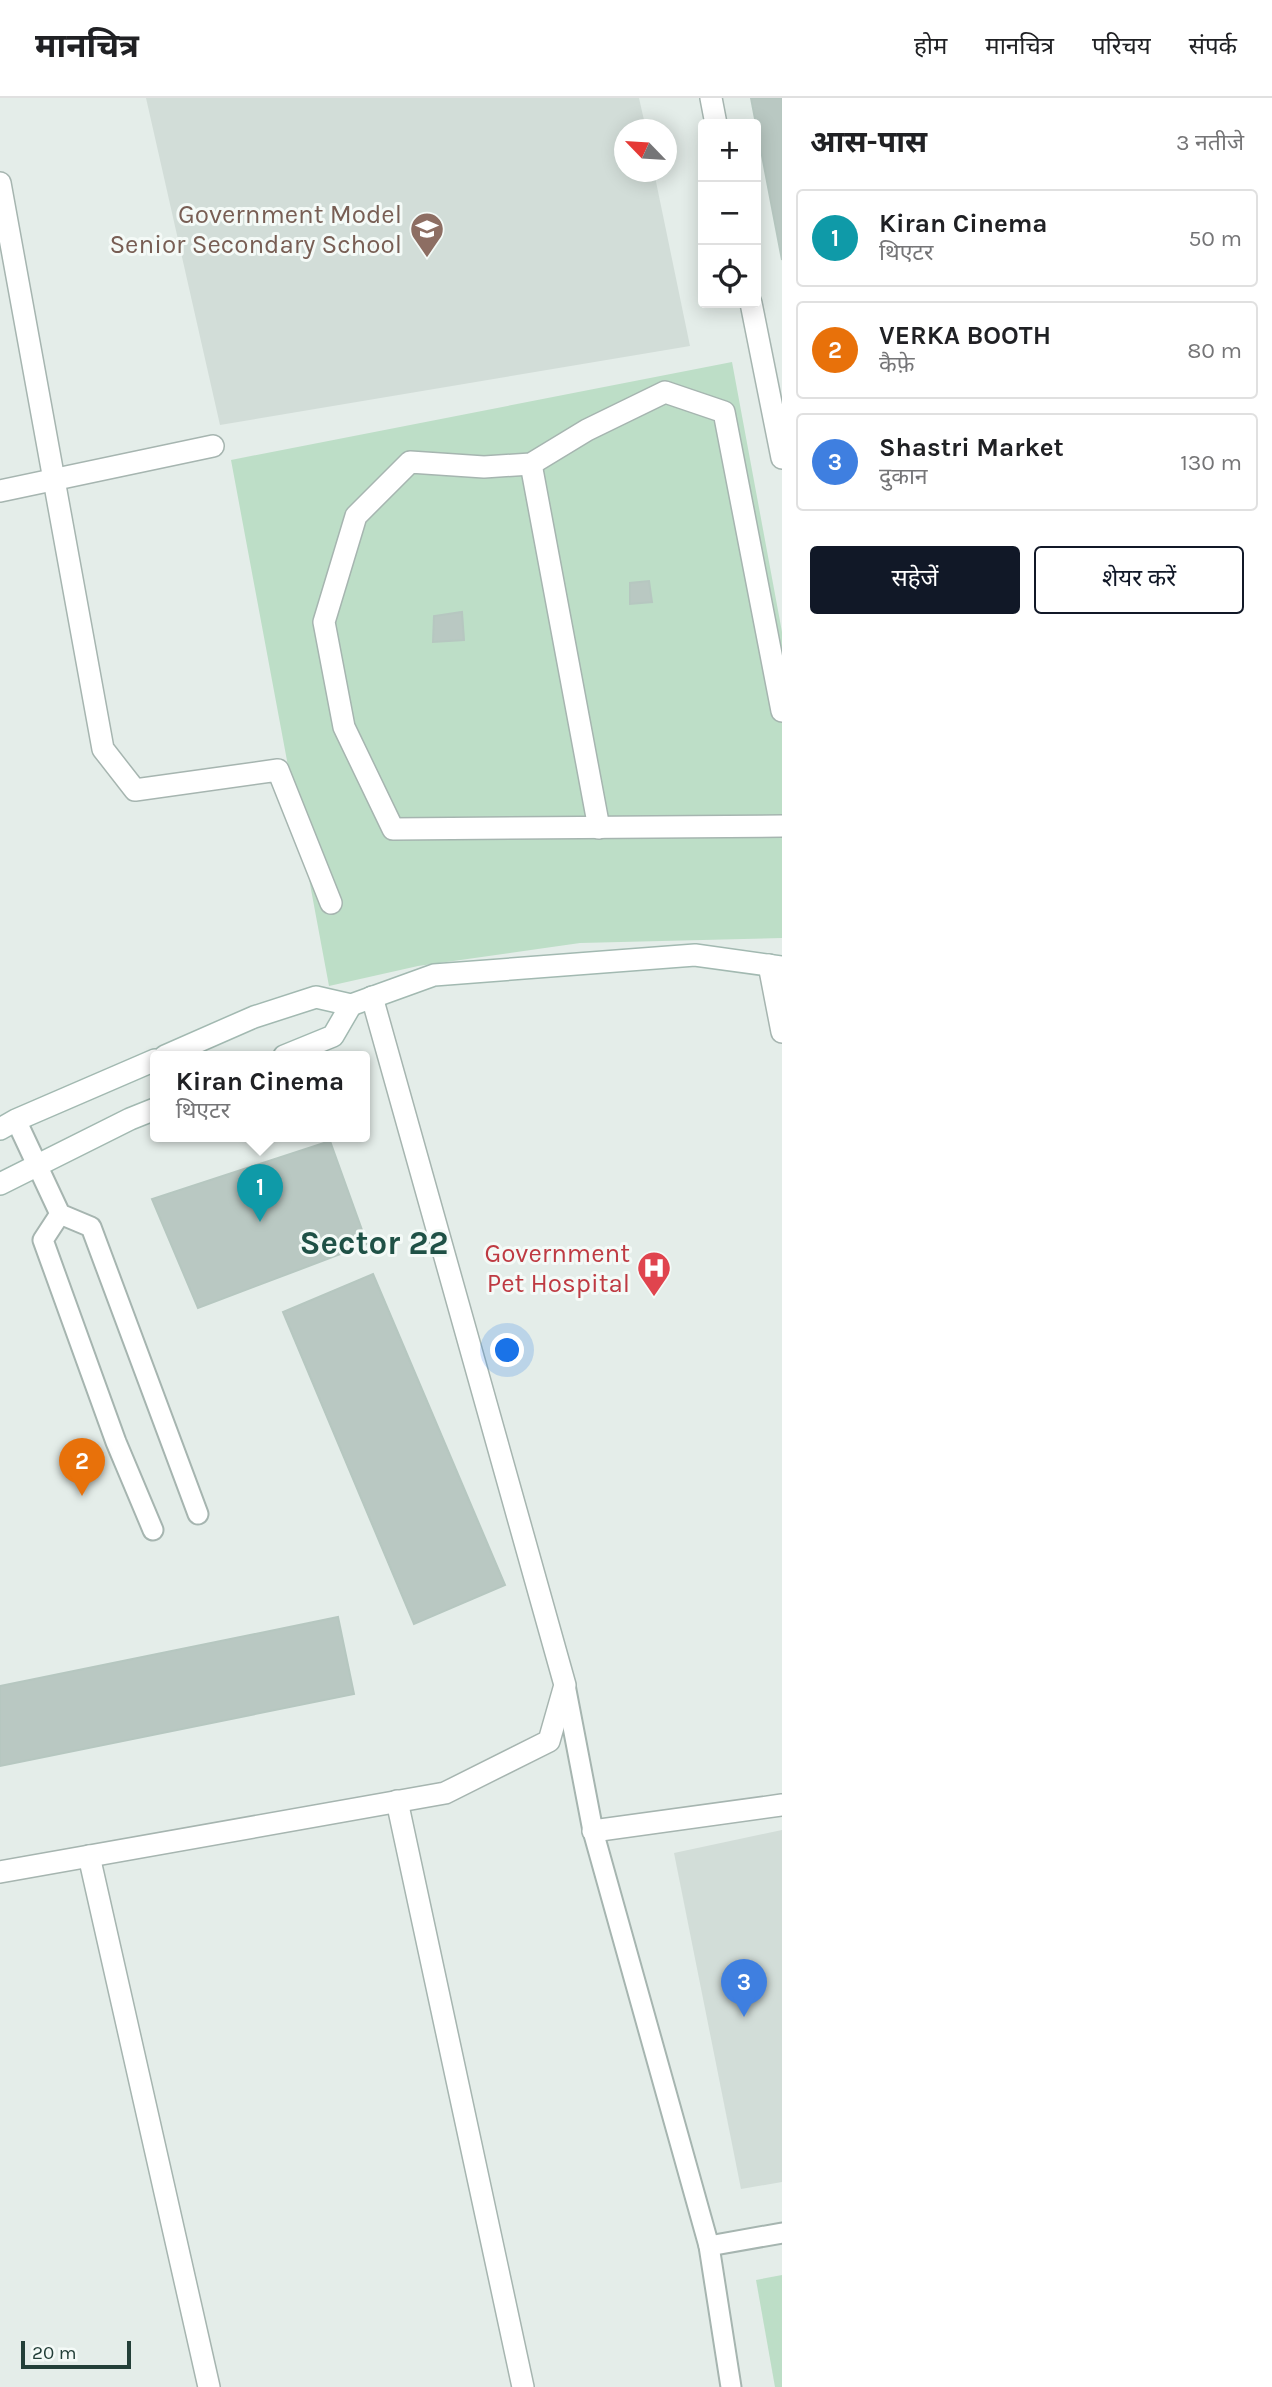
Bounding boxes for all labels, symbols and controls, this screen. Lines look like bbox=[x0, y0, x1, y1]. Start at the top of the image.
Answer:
text: मानचित्र bbox=[35, 27, 139, 65]
text: होम bbox=[914, 32, 947, 60]
text: मानचित्र bbox=[985, 32, 1054, 60]
text: परिचय bbox=[1092, 32, 1151, 60]
text: संपर्क bbox=[1189, 32, 1237, 60]
north arrow bbox=[614, 119, 677, 182]
map controls bbox=[698, 119, 761, 308]
button: + bbox=[698, 119, 761, 182]
text: आस-पास bbox=[810, 124, 927, 160]
text: 3 नतीजे bbox=[1176, 129, 1244, 156]
button: − bbox=[698, 182, 761, 245]
place label: Government Model Senior Secondary School bbox=[109, 199, 402, 260]
text: Kiran Cinema bbox=[879, 208, 1048, 239]
school or university icon: Government Model Senior Secondary School bbox=[408, 210, 446, 259]
text: 1 bbox=[831, 225, 839, 252]
text: 50 m bbox=[1188, 225, 1242, 252]
text: थिएटर bbox=[879, 239, 933, 266]
button: locate bbox=[698, 245, 761, 308]
text: VERKA BOOTH bbox=[879, 320, 1051, 351]
text: 2 bbox=[828, 337, 842, 364]
text: 80 m bbox=[1187, 337, 1242, 364]
text: कैफ़े bbox=[879, 351, 914, 378]
text: Shastri Market bbox=[879, 432, 1064, 463]
text: 3 bbox=[828, 449, 842, 476]
text: 130 m bbox=[1180, 449, 1242, 476]
text: दुकान bbox=[879, 463, 928, 490]
button: सहेजें bbox=[810, 546, 1020, 614]
button: शेयर करें bbox=[1034, 546, 1244, 614]
popup bbox=[150, 1051, 370, 1142]
text: Kiran Cinema bbox=[176, 1066, 344, 1097]
text: थिएटर bbox=[176, 1097, 230, 1124]
pin: 1 bbox=[237, 1164, 283, 1222]
district label: Sector 22 bbox=[300, 1224, 448, 1262]
place label: Government Pet Hospital bbox=[484, 1238, 630, 1299]
hospital icon: Government Pet Hospital bbox=[635, 1249, 673, 1298]
your location bbox=[490, 1333, 524, 1367]
pin: 2 bbox=[59, 1438, 105, 1496]
pin: 3 bbox=[721, 1959, 767, 2017]
scale bar bbox=[21, 2338, 131, 2370]
text: 20 m bbox=[32, 2342, 77, 2364]

